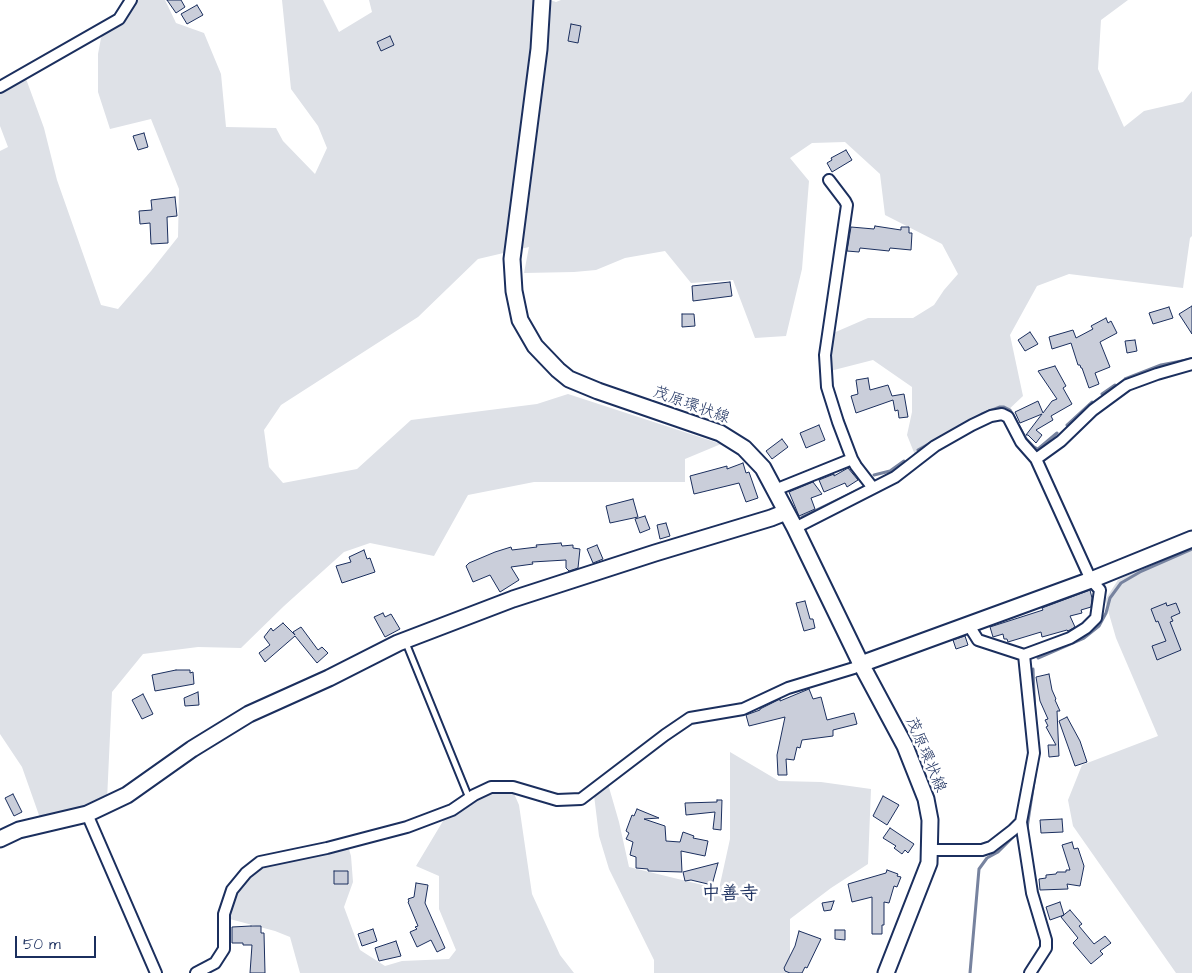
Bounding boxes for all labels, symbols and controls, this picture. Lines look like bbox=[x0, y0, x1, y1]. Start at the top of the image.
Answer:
street label: 茂原環状線 bbox=[650, 383, 732, 429]
street label: 茂原環状線 bbox=[901, 714, 949, 796]
district label: 中善寺 bbox=[702, 884, 758, 906]
scale bar bbox=[18, 926, 99, 958]
text: 50 m bbox=[23, 934, 61, 955]

